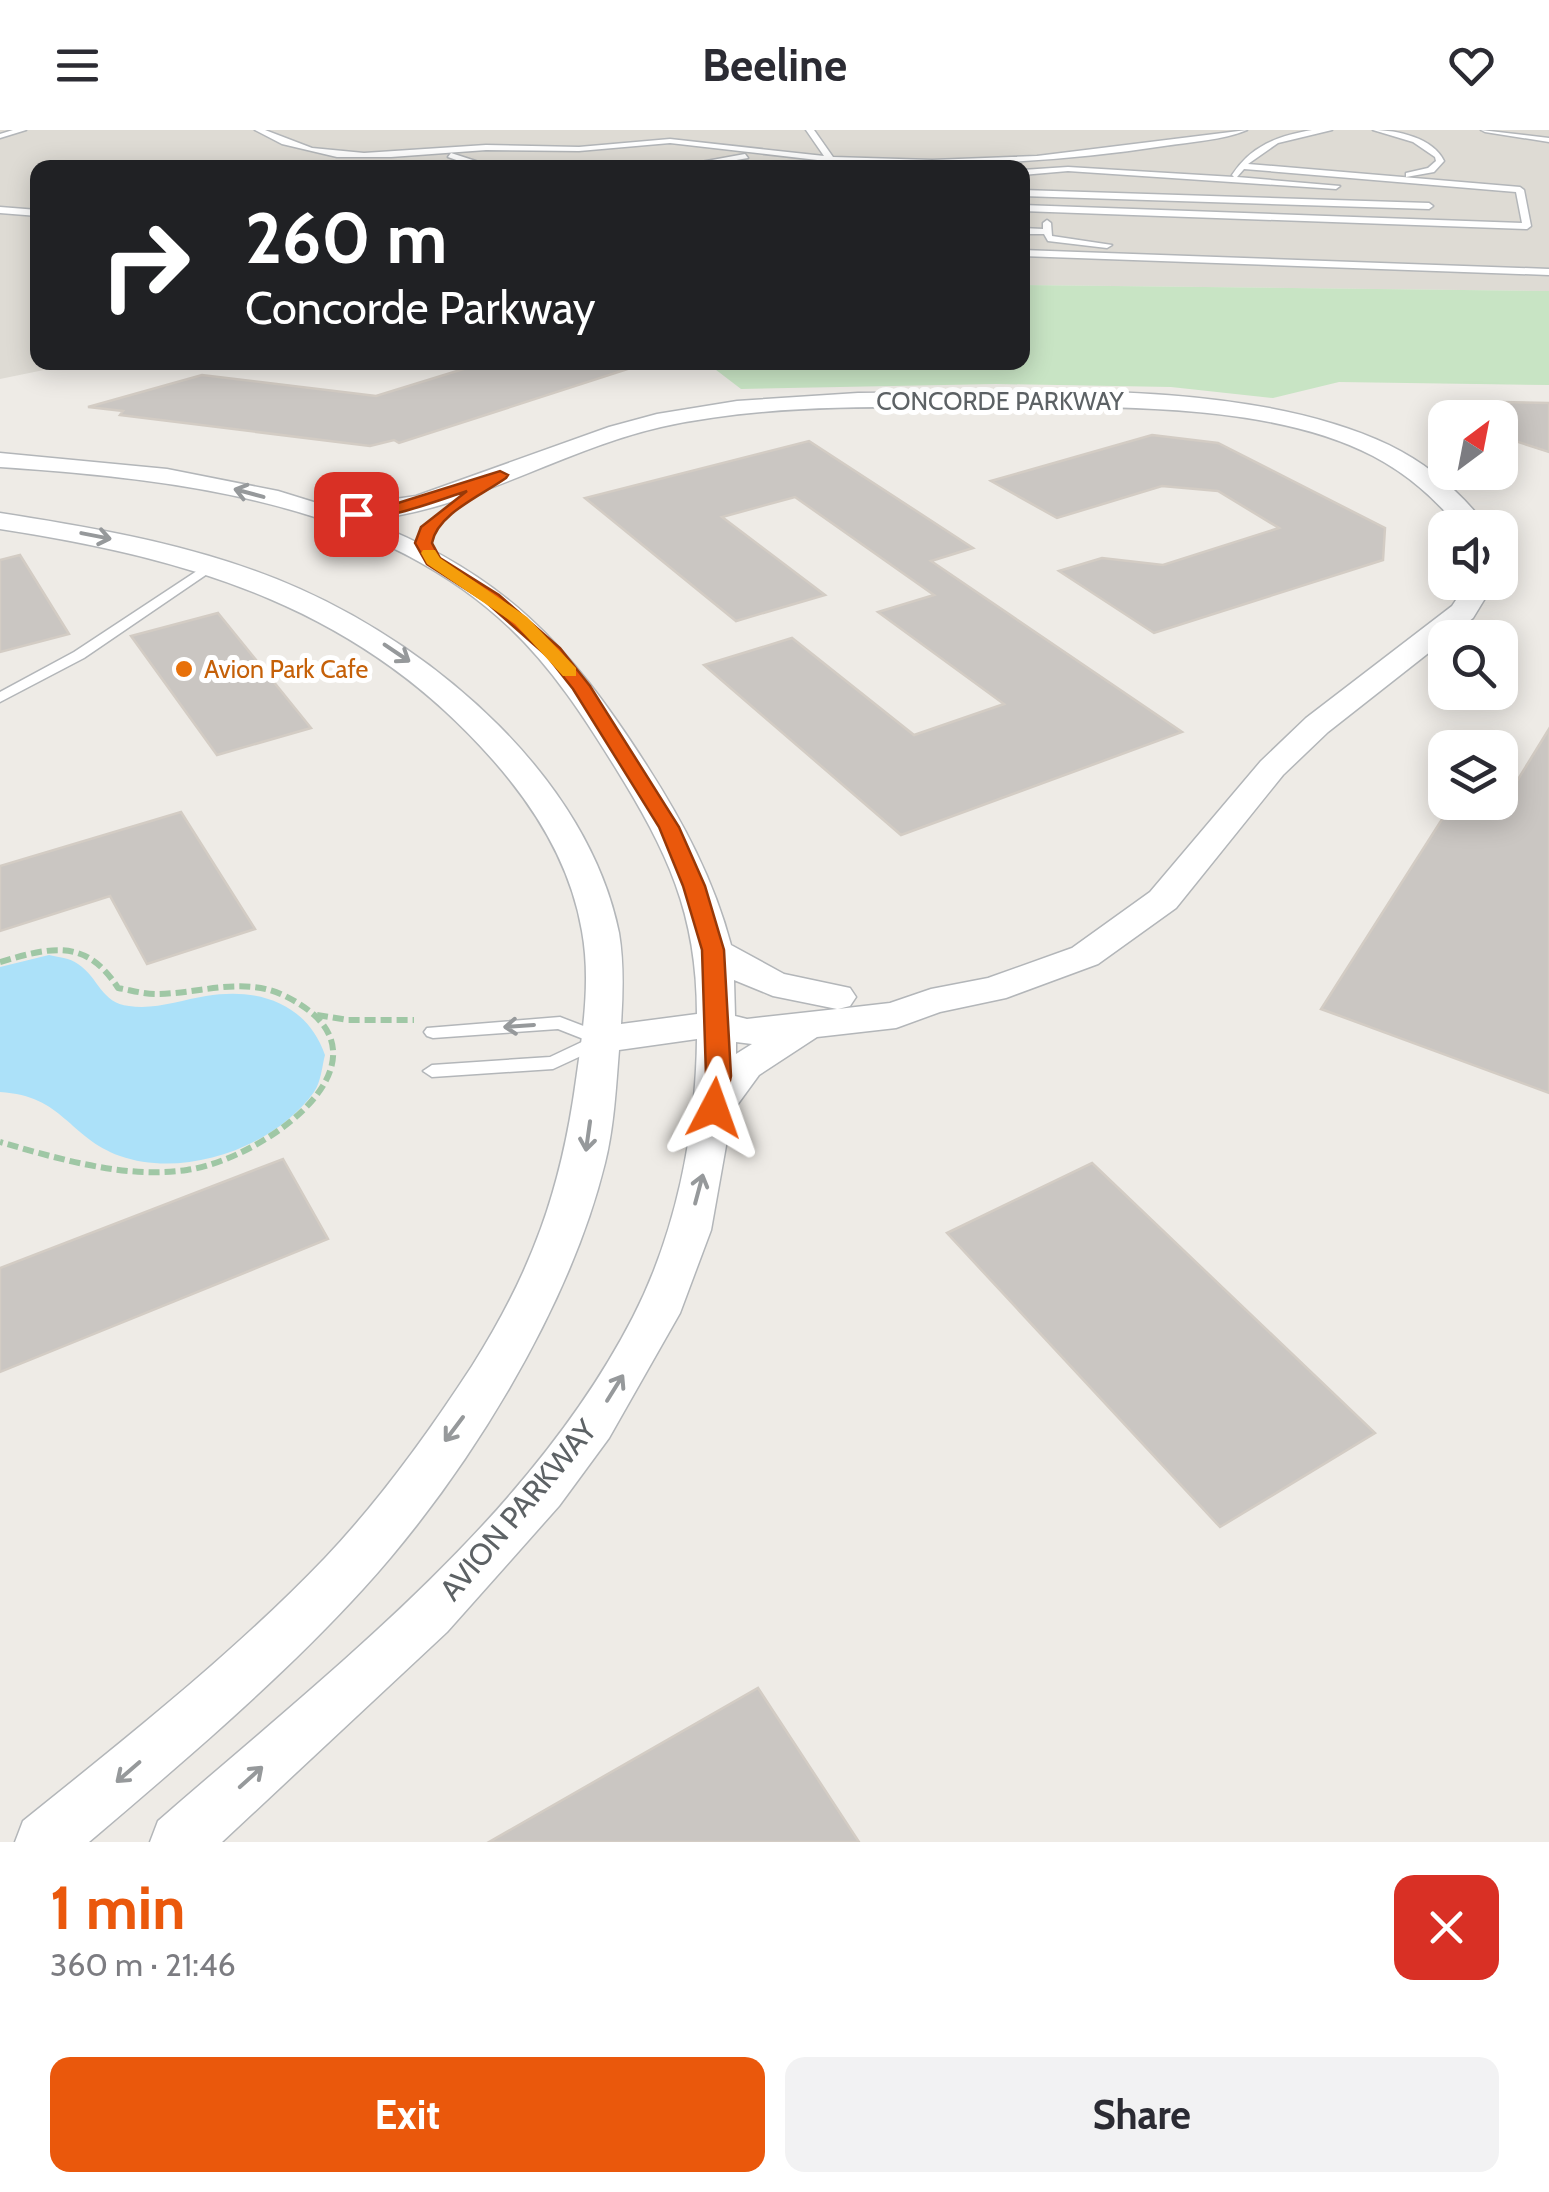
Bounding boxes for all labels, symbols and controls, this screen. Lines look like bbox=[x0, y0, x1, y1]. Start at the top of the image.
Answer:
icon: menu bbox=[50, 38, 105, 93]
text: Beeline bbox=[702, 38, 847, 92]
icon: heart bbox=[1444, 38, 1499, 93]
text: 260 m bbox=[245, 195, 447, 281]
icon: right bbox=[80, 200, 210, 330]
text: Concorde Parkway bbox=[245, 281, 596, 335]
street label: CONCORDE PARKWAY bbox=[876, 386, 1125, 416]
north arrow bbox=[1428, 400, 1518, 490]
map controls bbox=[1428, 400, 1518, 820]
pin bbox=[314, 472, 399, 557]
one-way arrow bbox=[234, 483, 266, 502]
icon: arrive bbox=[329, 487, 384, 542]
button: sound bbox=[1428, 510, 1518, 600]
one-way arrow bbox=[79, 527, 112, 546]
button: search bbox=[1428, 620, 1518, 710]
one-way arrow bbox=[383, 642, 410, 663]
place label: Avion Park Cafe bbox=[204, 654, 368, 684]
marker: Avion Park Cafe bbox=[173, 658, 195, 680]
button: layers bbox=[1428, 730, 1518, 820]
one-way arrow bbox=[503, 1016, 535, 1035]
position arrow bbox=[662, 1056, 766, 1160]
one-way arrow bbox=[579, 1119, 597, 1152]
one-way arrow bbox=[690, 1174, 709, 1205]
one-way arrow bbox=[605, 1374, 625, 1403]
street label: AVION PARKWAY bbox=[432, 1411, 605, 1608]
one-way arrow bbox=[443, 1415, 464, 1442]
one-way arrow bbox=[116, 1760, 142, 1782]
one-way arrow bbox=[238, 1765, 263, 1788]
text: 1 min bbox=[50, 1871, 185, 1944]
button: close bbox=[1394, 1875, 1499, 1980]
text: 360 m · 21:46 bbox=[50, 1945, 236, 1984]
button: Exit bbox=[50, 2057, 765, 2172]
button: Share bbox=[785, 2057, 1499, 2172]

